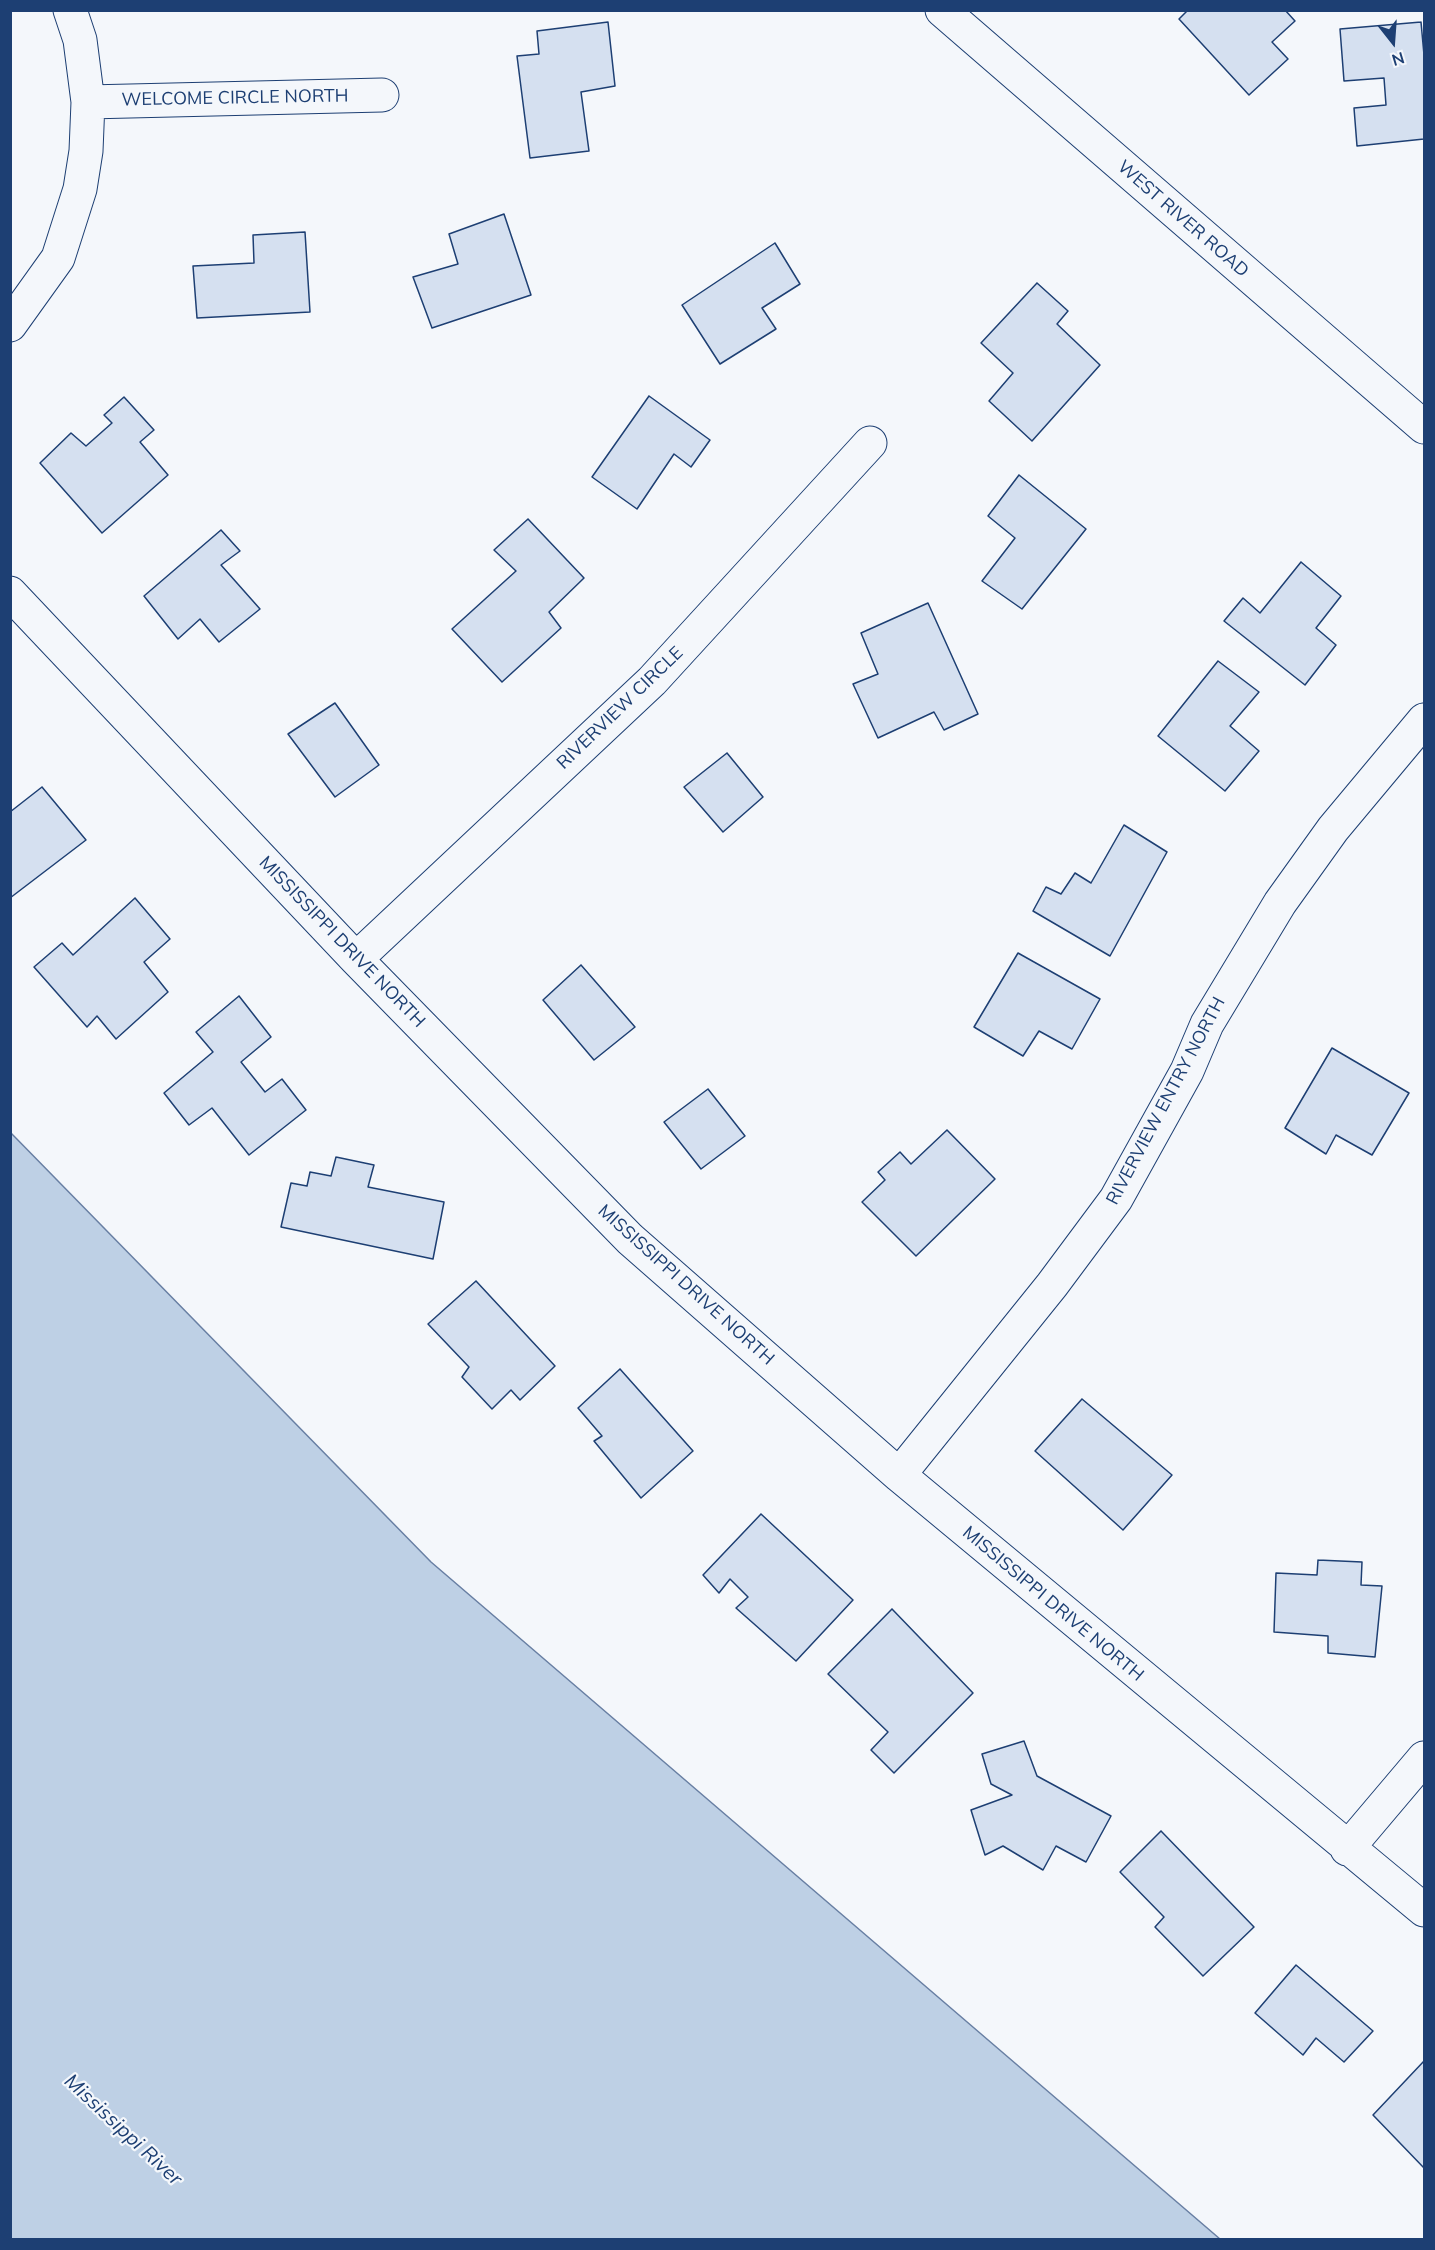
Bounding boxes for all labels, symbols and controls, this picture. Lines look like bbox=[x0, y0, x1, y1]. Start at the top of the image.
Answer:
north arrow bbox=[1363, 12, 1423, 72]
text: N bbox=[1390, 48, 1407, 71]
street label: WELCOME CIRCLE NORTH bbox=[121, 85, 349, 111]
street label: WEST RIVER ROAD bbox=[1113, 156, 1253, 282]
street label: RIVERVIEW CIRCLE bbox=[552, 642, 688, 774]
street label: MISSISSIPPI DRIVE NORTH bbox=[254, 852, 430, 1032]
street label: RIVERVIEW ENTRY NORTH bbox=[1102, 994, 1230, 1208]
street label: MISSISSIPPI DRIVE NORTH bbox=[593, 1200, 779, 1370]
street label: MISSISSIPPI DRIVE NORTH bbox=[958, 1522, 1148, 1686]
water label: Mississippi River bbox=[59, 2069, 187, 2191]

